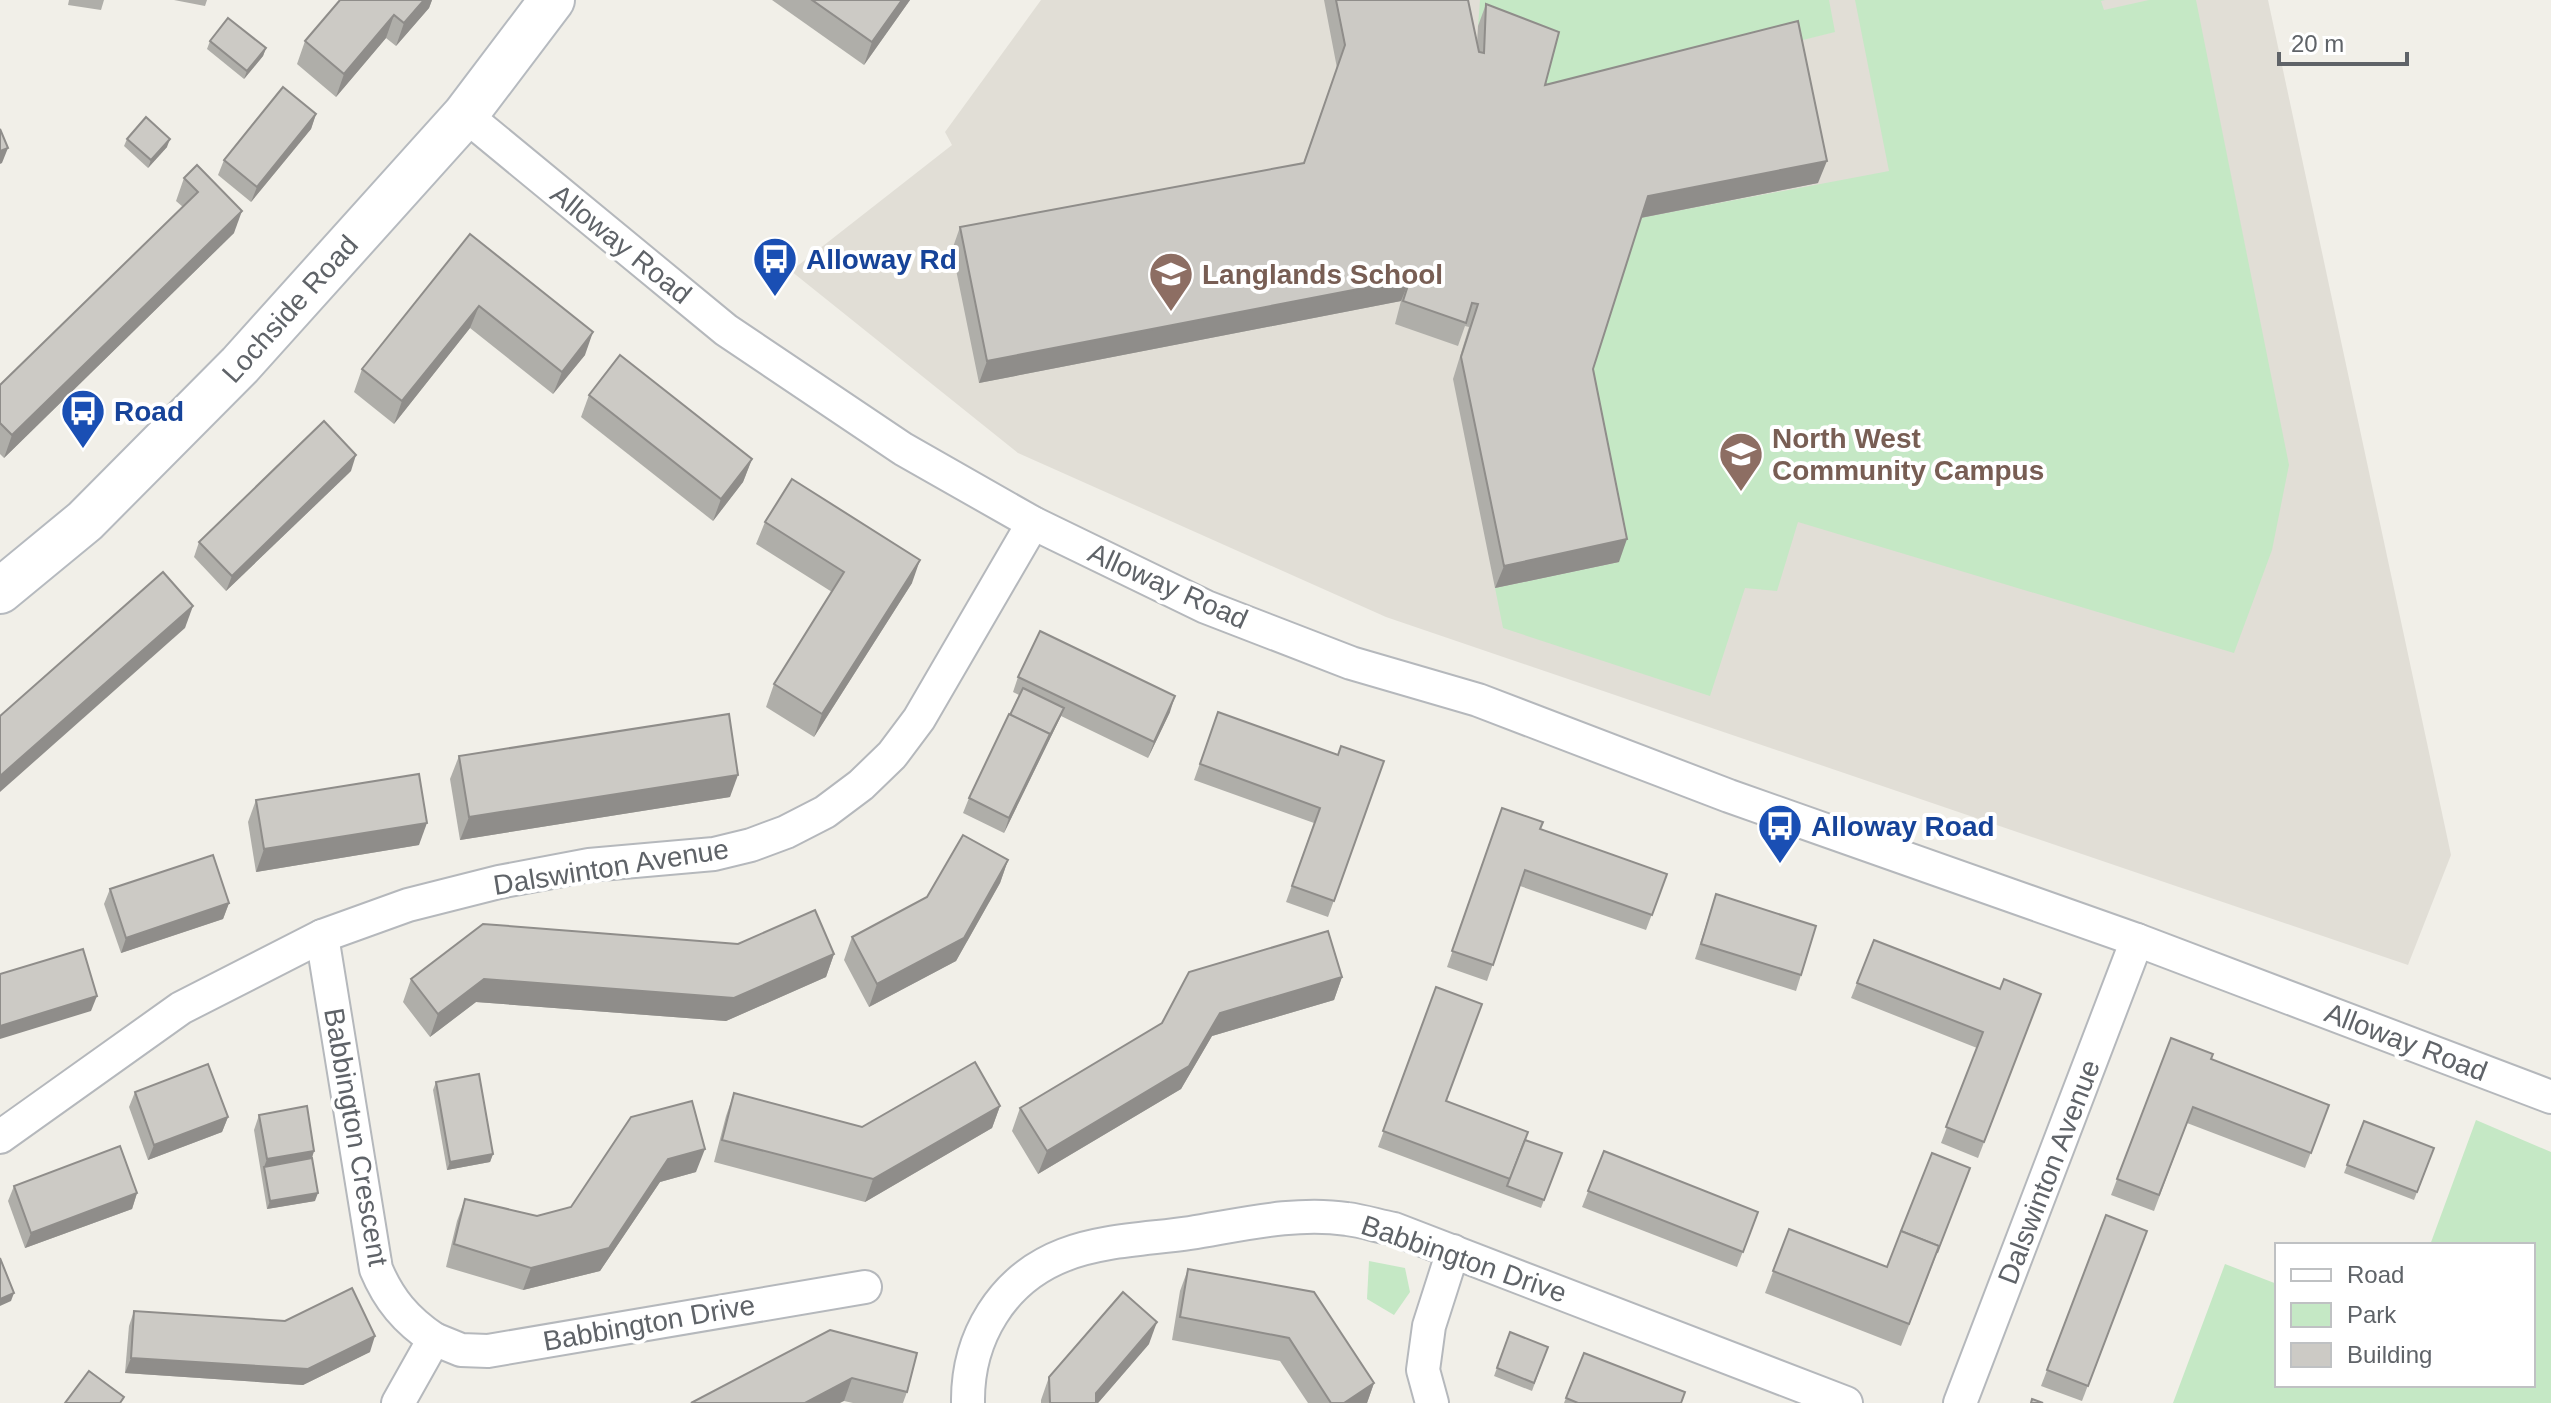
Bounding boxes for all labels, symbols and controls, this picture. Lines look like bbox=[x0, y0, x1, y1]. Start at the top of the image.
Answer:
scale bar bbox=[2279, 16, 2407, 66]
text: 20 m bbox=[2291, 30, 2344, 57]
street label: Alloway Road bbox=[545, 178, 697, 310]
street label: Lochside Road bbox=[216, 229, 364, 389]
bus stop icon: Alloway Rd bbox=[751, 235, 799, 298]
place label: Alloway Rd bbox=[806, 244, 957, 275]
school or university icon: Langlands School bbox=[1147, 250, 1195, 313]
place label: Langlands School bbox=[1202, 259, 1443, 290]
bus stop icon: Road bbox=[59, 387, 107, 450]
place label: Road bbox=[114, 396, 184, 427]
place label: North West Community Campus bbox=[1772, 423, 2044, 486]
school or university icon: North West Community Campus bbox=[1717, 430, 1765, 493]
street label: Alloway Road bbox=[1083, 537, 1253, 635]
bus stop icon: Alloway Road bbox=[1756, 802, 1804, 865]
place label: Alloway Road bbox=[1811, 811, 1995, 842]
street label: Dalswinton Avenue bbox=[491, 833, 731, 901]
street label: Alloway Road bbox=[2321, 997, 2491, 1087]
street label: Babbington Crescent bbox=[318, 1006, 394, 1269]
street label: Dalswinton Avenue bbox=[1992, 1056, 2106, 1288]
street label: Babbington Drive bbox=[1357, 1209, 1571, 1309]
legend bbox=[2275, 1243, 2535, 1387]
text: Road bbox=[2347, 1261, 2404, 1288]
street label: Babbington Drive bbox=[541, 1289, 757, 1357]
text: Park bbox=[2347, 1301, 2397, 1328]
text: Building bbox=[2347, 1341, 2432, 1368]

